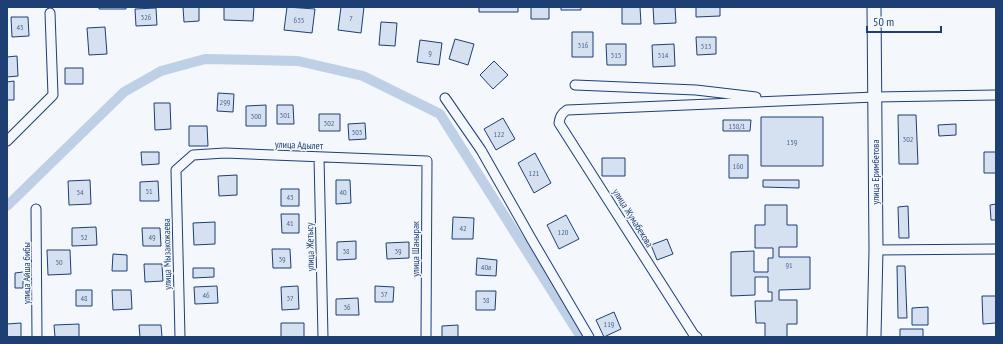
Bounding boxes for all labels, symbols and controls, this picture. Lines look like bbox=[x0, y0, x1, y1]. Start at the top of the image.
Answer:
scale bar bbox=[867, 8, 941, 34]
house number: 326 bbox=[141, 12, 152, 22]
house number: 7 bbox=[349, 13, 353, 23]
text: 50 m bbox=[873, 14, 894, 29]
house number: 635 bbox=[294, 15, 304, 25]
house number: 45 bbox=[16, 22, 24, 32]
house number: 316 bbox=[578, 40, 589, 50]
house number: 313 bbox=[701, 41, 712, 51]
house number: 9 bbox=[428, 48, 432, 58]
house number: 315 bbox=[611, 50, 621, 60]
house number: 314 bbox=[658, 50, 669, 60]
house number: 299 bbox=[220, 97, 231, 107]
house number: 301 bbox=[280, 110, 291, 120]
house number: 300 bbox=[251, 111, 262, 121]
house number: 302 bbox=[324, 118, 335, 128]
house number: 158/1 bbox=[729, 121, 746, 131]
house number: 303 bbox=[352, 127, 363, 137]
house number: 122 bbox=[494, 129, 505, 139]
house number: 302 bbox=[903, 134, 914, 144]
house number: 159 bbox=[787, 137, 798, 147]
street label: улица Адылет bbox=[275, 138, 324, 152]
street label: улица Еримбетова bbox=[869, 140, 882, 204]
house number: 160 bbox=[733, 161, 744, 171]
house number: 121 bbox=[529, 168, 540, 178]
house number: 51 bbox=[145, 186, 153, 196]
street label: улица Жумабекова bbox=[610, 186, 656, 250]
house number: 54 bbox=[76, 187, 84, 197]
house number: 40 bbox=[339, 187, 347, 197]
house number: 43 bbox=[286, 192, 294, 202]
street label: улица Мызакожаева bbox=[160, 218, 174, 290]
house number: 41 bbox=[286, 218, 294, 228]
street label: улица Шанырак bbox=[409, 221, 422, 277]
street label: улица Жетысу bbox=[303, 222, 317, 272]
house number: 42 bbox=[459, 223, 467, 233]
house number: 120 bbox=[558, 227, 569, 237]
house number: 52 bbox=[80, 232, 88, 242]
house number: 49 bbox=[148, 232, 156, 242]
street label: улица Айша бибы bbox=[20, 242, 33, 304]
house number: 38 bbox=[342, 246, 350, 256]
house number: 39 bbox=[394, 246, 402, 256]
house number: 39 bbox=[278, 254, 286, 264]
house number: 50 bbox=[55, 257, 63, 267]
house number: 91 bbox=[785, 260, 793, 270]
house number: 40а bbox=[481, 262, 491, 272]
house number: 37 bbox=[380, 289, 388, 299]
house number: 46 bbox=[202, 290, 210, 300]
house number: 48 bbox=[80, 293, 88, 303]
house number: 37 bbox=[286, 293, 294, 303]
house number: 38 bbox=[482, 295, 490, 305]
house number: 36 bbox=[343, 302, 351, 312]
house number: 119 bbox=[604, 319, 615, 329]

